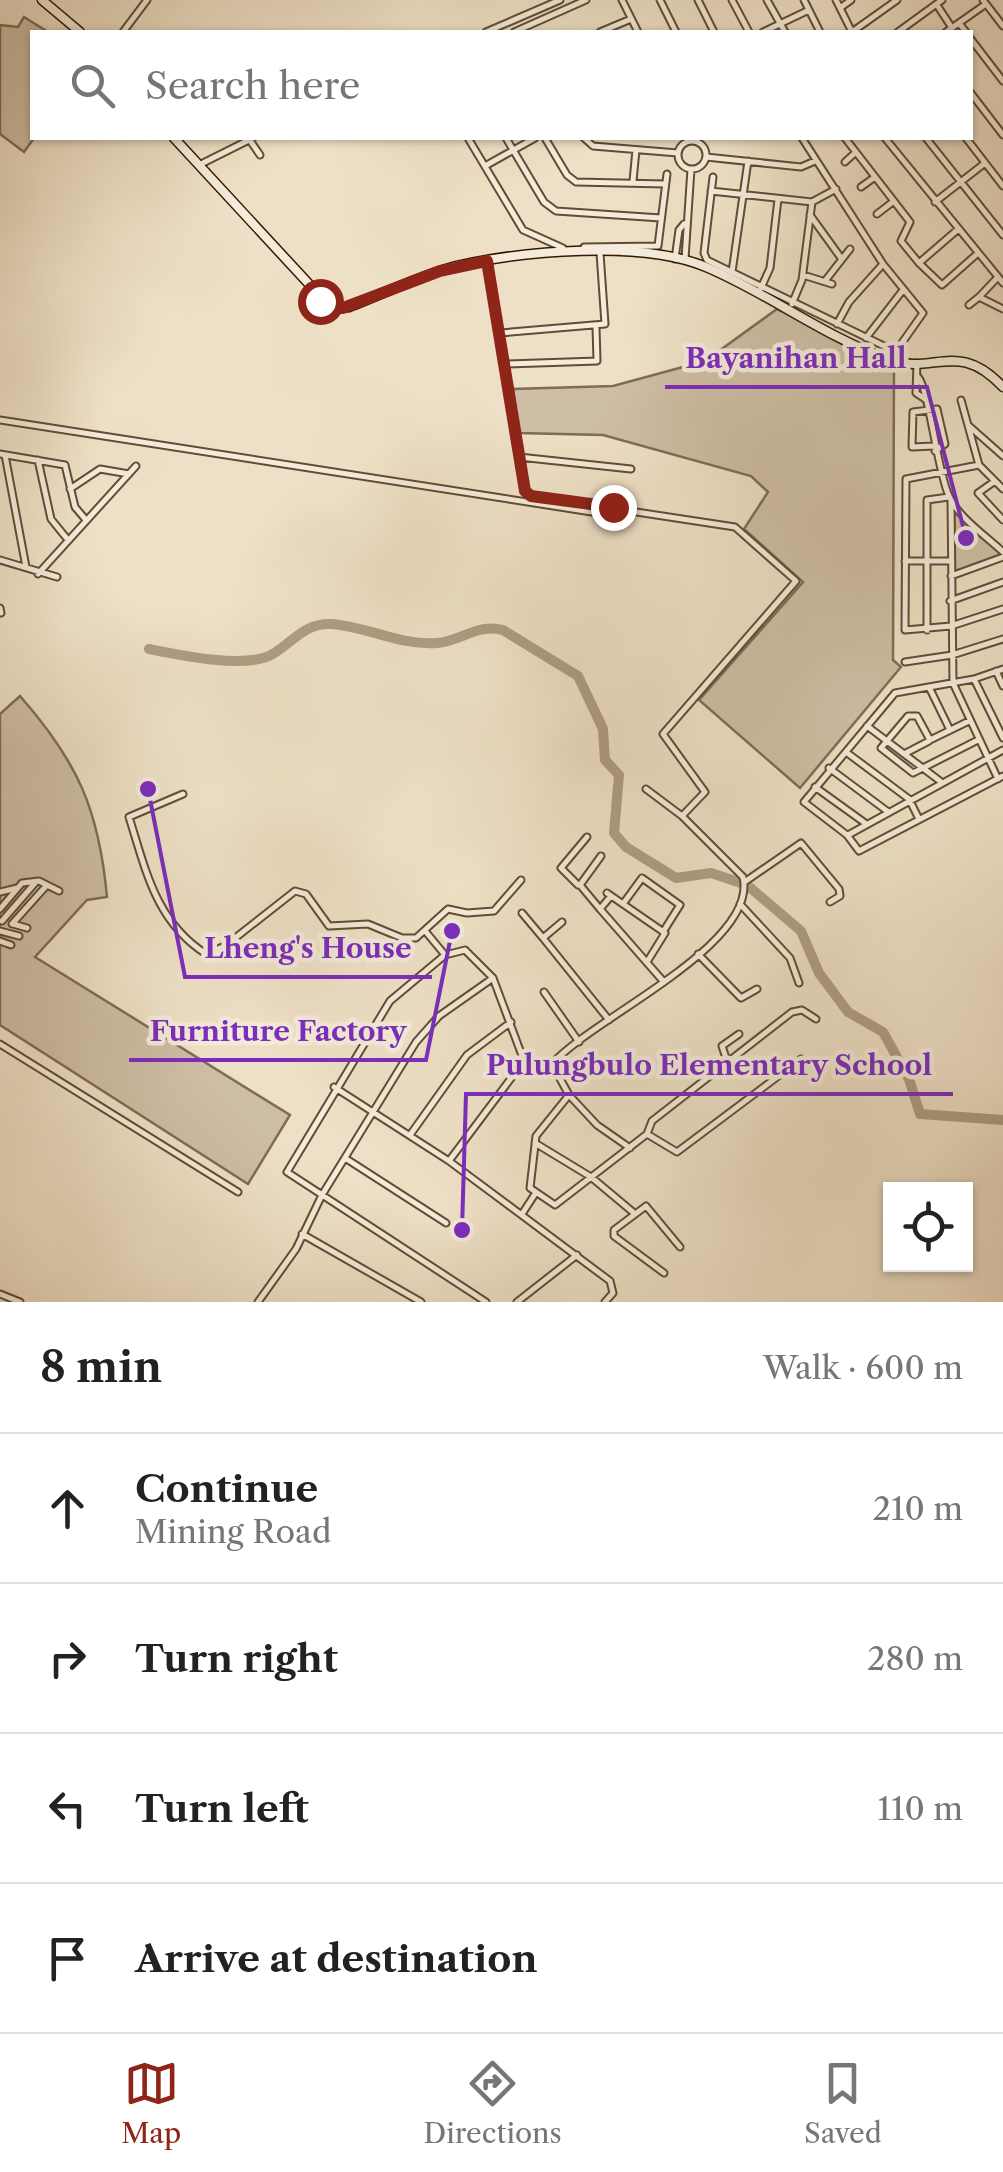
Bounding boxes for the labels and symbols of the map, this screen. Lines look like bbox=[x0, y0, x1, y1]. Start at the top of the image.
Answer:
route start bbox=[298, 279, 344, 325]
callout: Bayanihan Hall bbox=[665, 329, 927, 387]
text: Bayanihan Hall bbox=[685, 341, 907, 375]
route end bbox=[591, 485, 637, 531]
callout: Lheng's House bbox=[185, 919, 432, 977]
text: Lheng's House bbox=[204, 931, 412, 965]
callout: Furniture Factory bbox=[129, 1002, 426, 1060]
text: Furniture Factory bbox=[150, 1014, 407, 1048]
callout: Pulungbulo Elementary School bbox=[466, 1036, 953, 1094]
text: Pulungbulo Elementary School bbox=[486, 1048, 932, 1082]

